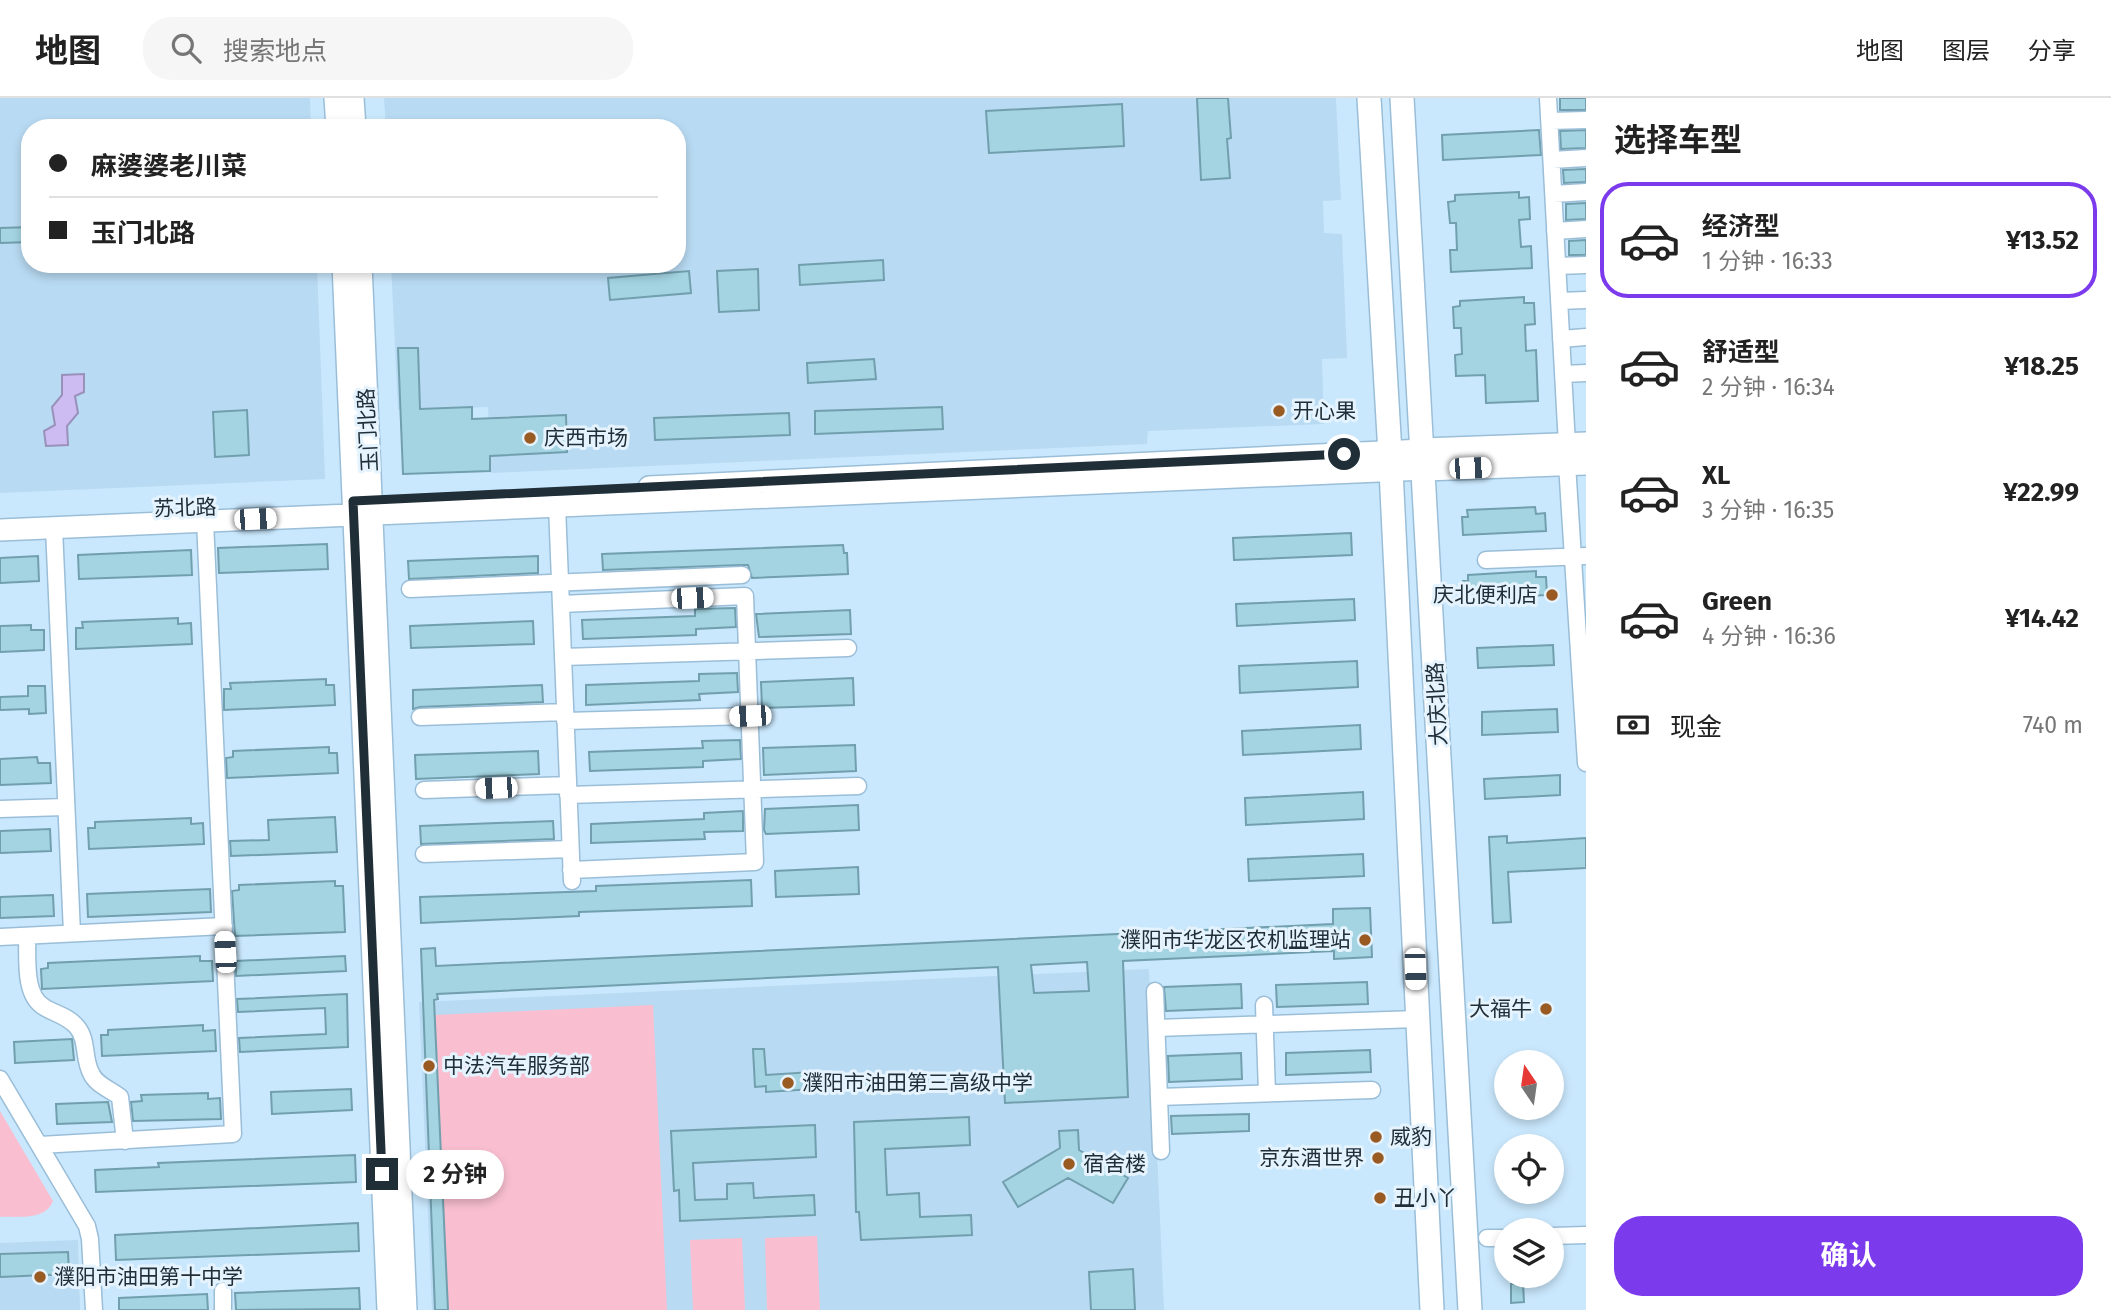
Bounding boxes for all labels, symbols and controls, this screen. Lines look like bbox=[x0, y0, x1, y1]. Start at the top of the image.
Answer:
search box bbox=[143, 17, 633, 80]
icon: search bbox=[167, 29, 205, 67]
text: 地图 bbox=[35, 31, 101, 71]
text: 搜索地点 bbox=[223, 36, 327, 67]
text: 地图 bbox=[1856, 37, 1904, 65]
text: 图层 bbox=[1942, 37, 1990, 65]
text: 分享 bbox=[2028, 37, 2076, 65]
text: 选择车型 bbox=[1614, 121, 1742, 159]
text: 麻婆婆老川菜 bbox=[91, 151, 247, 182]
icon: car bbox=[1618, 209, 1681, 272]
text: 经济型 bbox=[1702, 211, 1780, 242]
text: 玉门北路 bbox=[91, 218, 195, 249]
text: ¥13.52 bbox=[2006, 225, 2079, 256]
text: 1 分钟 · 16:33 bbox=[1702, 247, 1833, 275]
icon: car bbox=[1618, 335, 1681, 398]
text: 舒适型 bbox=[1702, 337, 1780, 368]
text: ¥18.25 bbox=[2004, 351, 2079, 382]
text: 2 分钟 · 16:34 bbox=[1702, 373, 1835, 401]
street label: 玉门北路 bbox=[353, 387, 383, 473]
place label: 开心果 bbox=[1293, 398, 1356, 424]
marker: 开心果 bbox=[1271, 403, 1287, 419]
place label: 庆西市场 bbox=[544, 425, 628, 451]
marker: 庆西市场 bbox=[522, 430, 538, 446]
route start bbox=[1328, 438, 1360, 470]
car bbox=[1449, 457, 1492, 479]
text: XL bbox=[1702, 460, 1730, 491]
icon: car bbox=[1618, 461, 1681, 524]
text: ¥22.99 bbox=[2003, 477, 2079, 508]
street label: 苏北路 bbox=[153, 494, 217, 522]
text: 3 分钟 · 16:35 bbox=[1702, 496, 1834, 524]
car bbox=[234, 508, 277, 530]
place label: 庆北便利店 bbox=[1433, 582, 1538, 608]
text: Green bbox=[1702, 586, 1772, 617]
car bbox=[671, 587, 714, 609]
marker: 庆北便利店 bbox=[1544, 587, 1560, 603]
icon: car bbox=[1618, 587, 1681, 650]
text: ¥14.42 bbox=[2005, 603, 2079, 634]
text: 4 分钟 · 16:36 bbox=[1702, 622, 1836, 650]
street label: 大庆北路 bbox=[1422, 661, 1452, 747]
car bbox=[729, 705, 772, 727]
icon: cash bbox=[1614, 706, 1652, 744]
text: 740 m bbox=[2023, 711, 2083, 739]
text: 现金 bbox=[1670, 712, 1722, 743]
car bbox=[475, 777, 518, 799]
place label: 濮阳市华龙区农机监理站 bbox=[1120, 927, 1351, 953]
car bbox=[214, 930, 237, 974]
marker: 濮阳市华龙区农机监理站 bbox=[1357, 932, 1373, 948]
car bbox=[1404, 948, 1427, 990]
place label: 大福牛 bbox=[1469, 996, 1532, 1022]
marker: 大福牛 bbox=[1538, 1001, 1554, 1017]
north arrow bbox=[1494, 1050, 1564, 1120]
map controls bbox=[1494, 1050, 1564, 1288]
place label: 中法汽车服务部 bbox=[443, 1053, 590, 1079]
marker: 中法汽车服务部 bbox=[421, 1058, 437, 1074]
place label: 濮阳市油田第三高级中学 bbox=[802, 1070, 1033, 1096]
marker: 濮阳市油田第三高级中学 bbox=[780, 1075, 796, 1091]
place label: 威豹 bbox=[1390, 1124, 1432, 1150]
marker: 威豹 bbox=[1368, 1129, 1384, 1145]
button: locate bbox=[1494, 1134, 1564, 1204]
place label: 京东酒世界 bbox=[1259, 1145, 1364, 1171]
callout: 2 分钟 bbox=[406, 1150, 504, 1198]
marker: 京东酒世界 bbox=[1370, 1150, 1386, 1166]
place label: 宿舍楼 bbox=[1083, 1151, 1146, 1177]
marker: 宿舍楼 bbox=[1061, 1156, 1077, 1172]
route end bbox=[366, 1158, 398, 1190]
text: 2 分钟 bbox=[423, 1160, 487, 1188]
place label: 丑小丫 bbox=[1394, 1185, 1457, 1211]
marker: 丑小丫 bbox=[1372, 1190, 1388, 1206]
button: 确认 bbox=[1614, 1216, 2083, 1296]
button: layers bbox=[1494, 1218, 1564, 1288]
place label: 濮阳市油田第十中学 bbox=[54, 1264, 243, 1290]
marker: 濮阳市油田第十中学 bbox=[32, 1269, 48, 1285]

